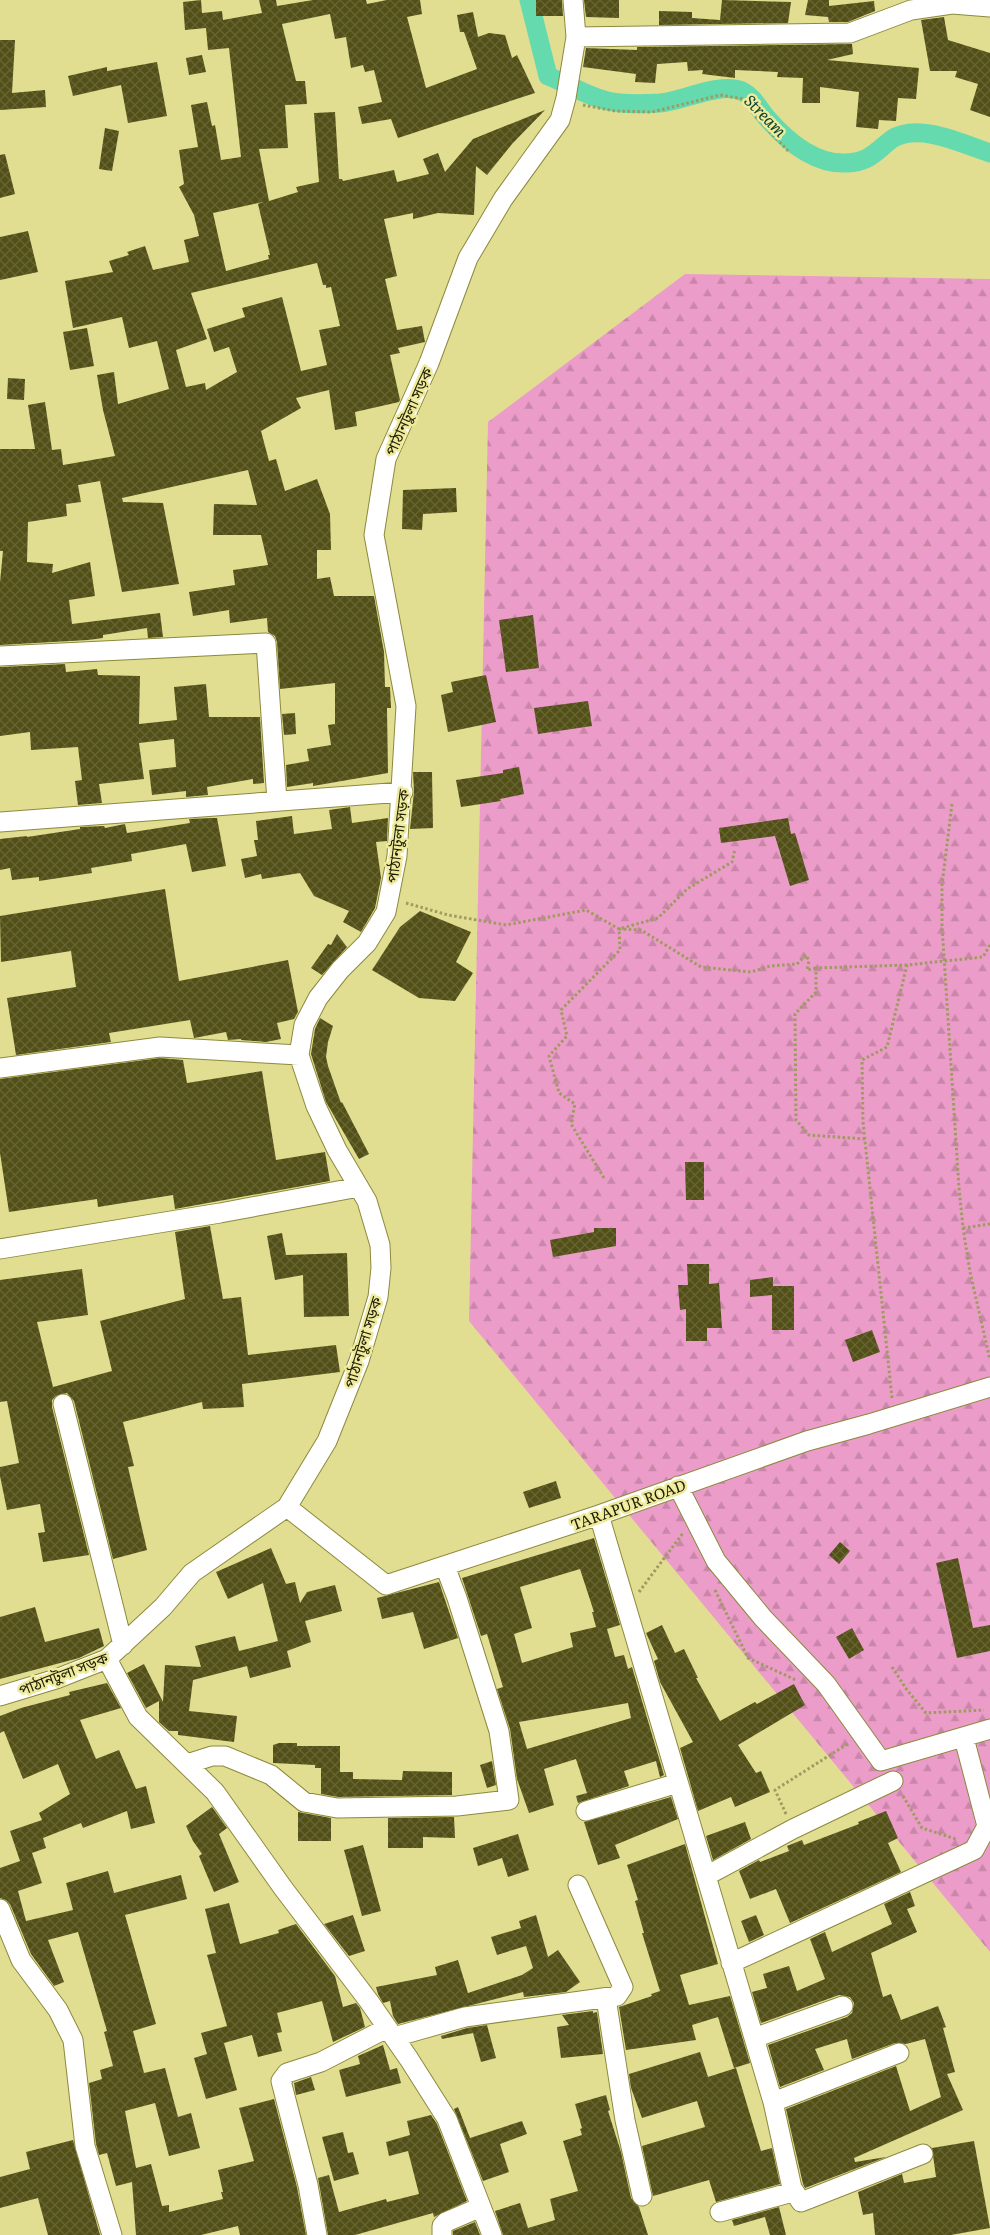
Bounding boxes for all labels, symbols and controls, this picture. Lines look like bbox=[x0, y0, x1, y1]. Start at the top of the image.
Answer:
water label: Stream bbox=[739, 88, 793, 142]
street label: পাঠানটুলা সড়ক bbox=[378, 362, 438, 459]
street label: পাঠানটুলা সড়ক bbox=[380, 787, 414, 884]
street label: পাঠানটুলা সড়ক bbox=[337, 1293, 387, 1390]
street label: TARAPUR ROAD bbox=[567, 1472, 689, 1536]
street label: পাঠানটুলা সড়ক bbox=[15, 1645, 112, 1701]

